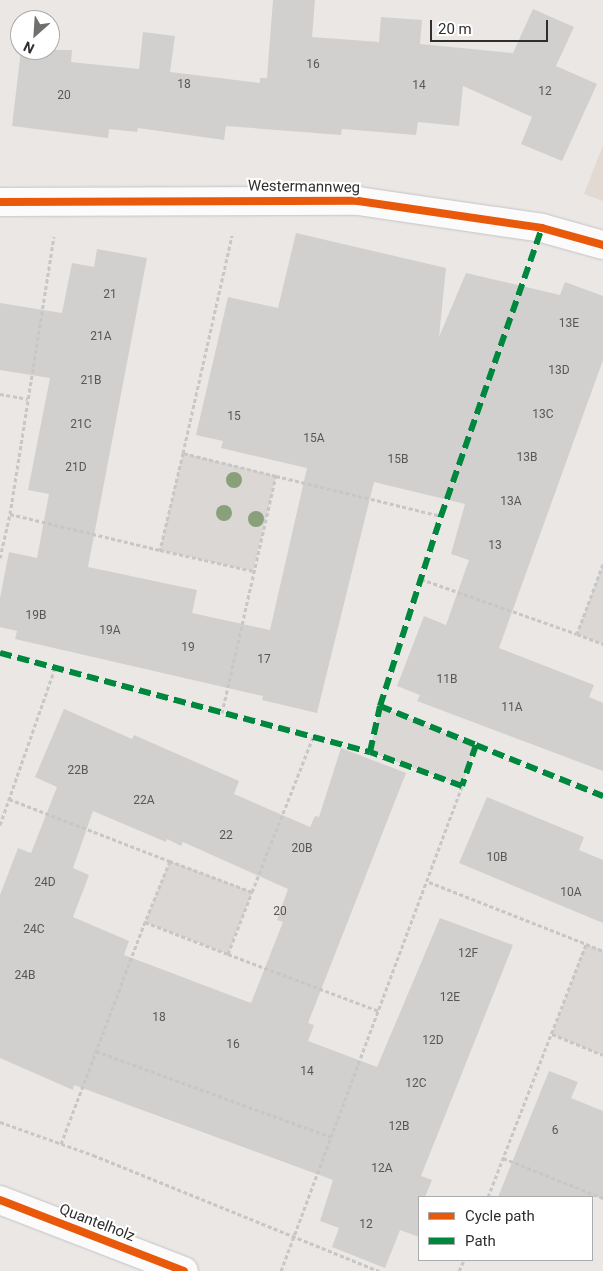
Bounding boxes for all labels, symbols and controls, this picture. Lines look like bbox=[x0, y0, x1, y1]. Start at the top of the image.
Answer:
north arrow bbox=[10, 10, 60, 60]
scale bar bbox=[433, 10, 550, 42]
text: 20 m bbox=[438, 20, 472, 38]
text: N bbox=[21, 38, 37, 57]
house number: 16 bbox=[306, 58, 320, 72]
house number: 18 bbox=[177, 78, 191, 92]
house number: 14 bbox=[412, 79, 426, 93]
house number: 12 bbox=[538, 85, 552, 99]
house number: 20 bbox=[57, 89, 71, 103]
street label: Westermannweg bbox=[248, 177, 360, 197]
house number: 21 bbox=[103, 288, 117, 302]
house number: 13E bbox=[559, 317, 579, 331]
house number: 21A bbox=[90, 330, 112, 344]
house number: 13D bbox=[548, 364, 570, 378]
house number: 21B bbox=[81, 374, 101, 388]
house number: 13C bbox=[532, 408, 554, 422]
house number: 15 bbox=[227, 410, 241, 424]
house number: 21C bbox=[70, 418, 92, 432]
house number: 15A bbox=[303, 432, 325, 446]
house number: 13B bbox=[517, 451, 537, 465]
house number: 15B bbox=[388, 453, 408, 467]
house number: 21D bbox=[65, 461, 87, 475]
house number: 13A bbox=[500, 495, 522, 509]
house number: 13 bbox=[488, 539, 502, 553]
house number: 19B bbox=[26, 609, 46, 623]
house number: 19A bbox=[99, 624, 121, 638]
house number: 19 bbox=[181, 641, 195, 655]
house number: 17 bbox=[257, 653, 271, 667]
house number: 11B bbox=[437, 673, 457, 687]
house number: 11A bbox=[501, 701, 523, 715]
house number: 22B bbox=[68, 764, 88, 778]
house number: 22A bbox=[133, 794, 155, 808]
house number: 22 bbox=[219, 829, 233, 843]
house number: 20B bbox=[292, 842, 312, 856]
house number: 10B bbox=[487, 851, 507, 865]
house number: 24D bbox=[34, 876, 56, 890]
house number: 10A bbox=[560, 886, 582, 900]
house number: 20 bbox=[273, 905, 287, 919]
house number: 24C bbox=[23, 923, 45, 937]
house number: 12F bbox=[458, 947, 478, 961]
house number: 24B bbox=[15, 969, 35, 983]
house number: 12E bbox=[440, 991, 460, 1005]
house number: 18 bbox=[152, 1011, 166, 1025]
house number: 12D bbox=[422, 1034, 444, 1048]
house number: 16 bbox=[226, 1038, 240, 1052]
house number: 14 bbox=[300, 1065, 314, 1079]
house number: 12C bbox=[405, 1077, 427, 1091]
house number: 12B bbox=[389, 1120, 409, 1134]
house number: 6 bbox=[552, 1124, 558, 1138]
house number: 12A bbox=[371, 1162, 393, 1176]
legend bbox=[418, 1196, 593, 1261]
street label: Quantelholz bbox=[57, 1200, 137, 1246]
text: Cycle path bbox=[465, 1207, 535, 1225]
house number: 12 bbox=[359, 1218, 373, 1232]
text: Path bbox=[465, 1232, 496, 1250]

